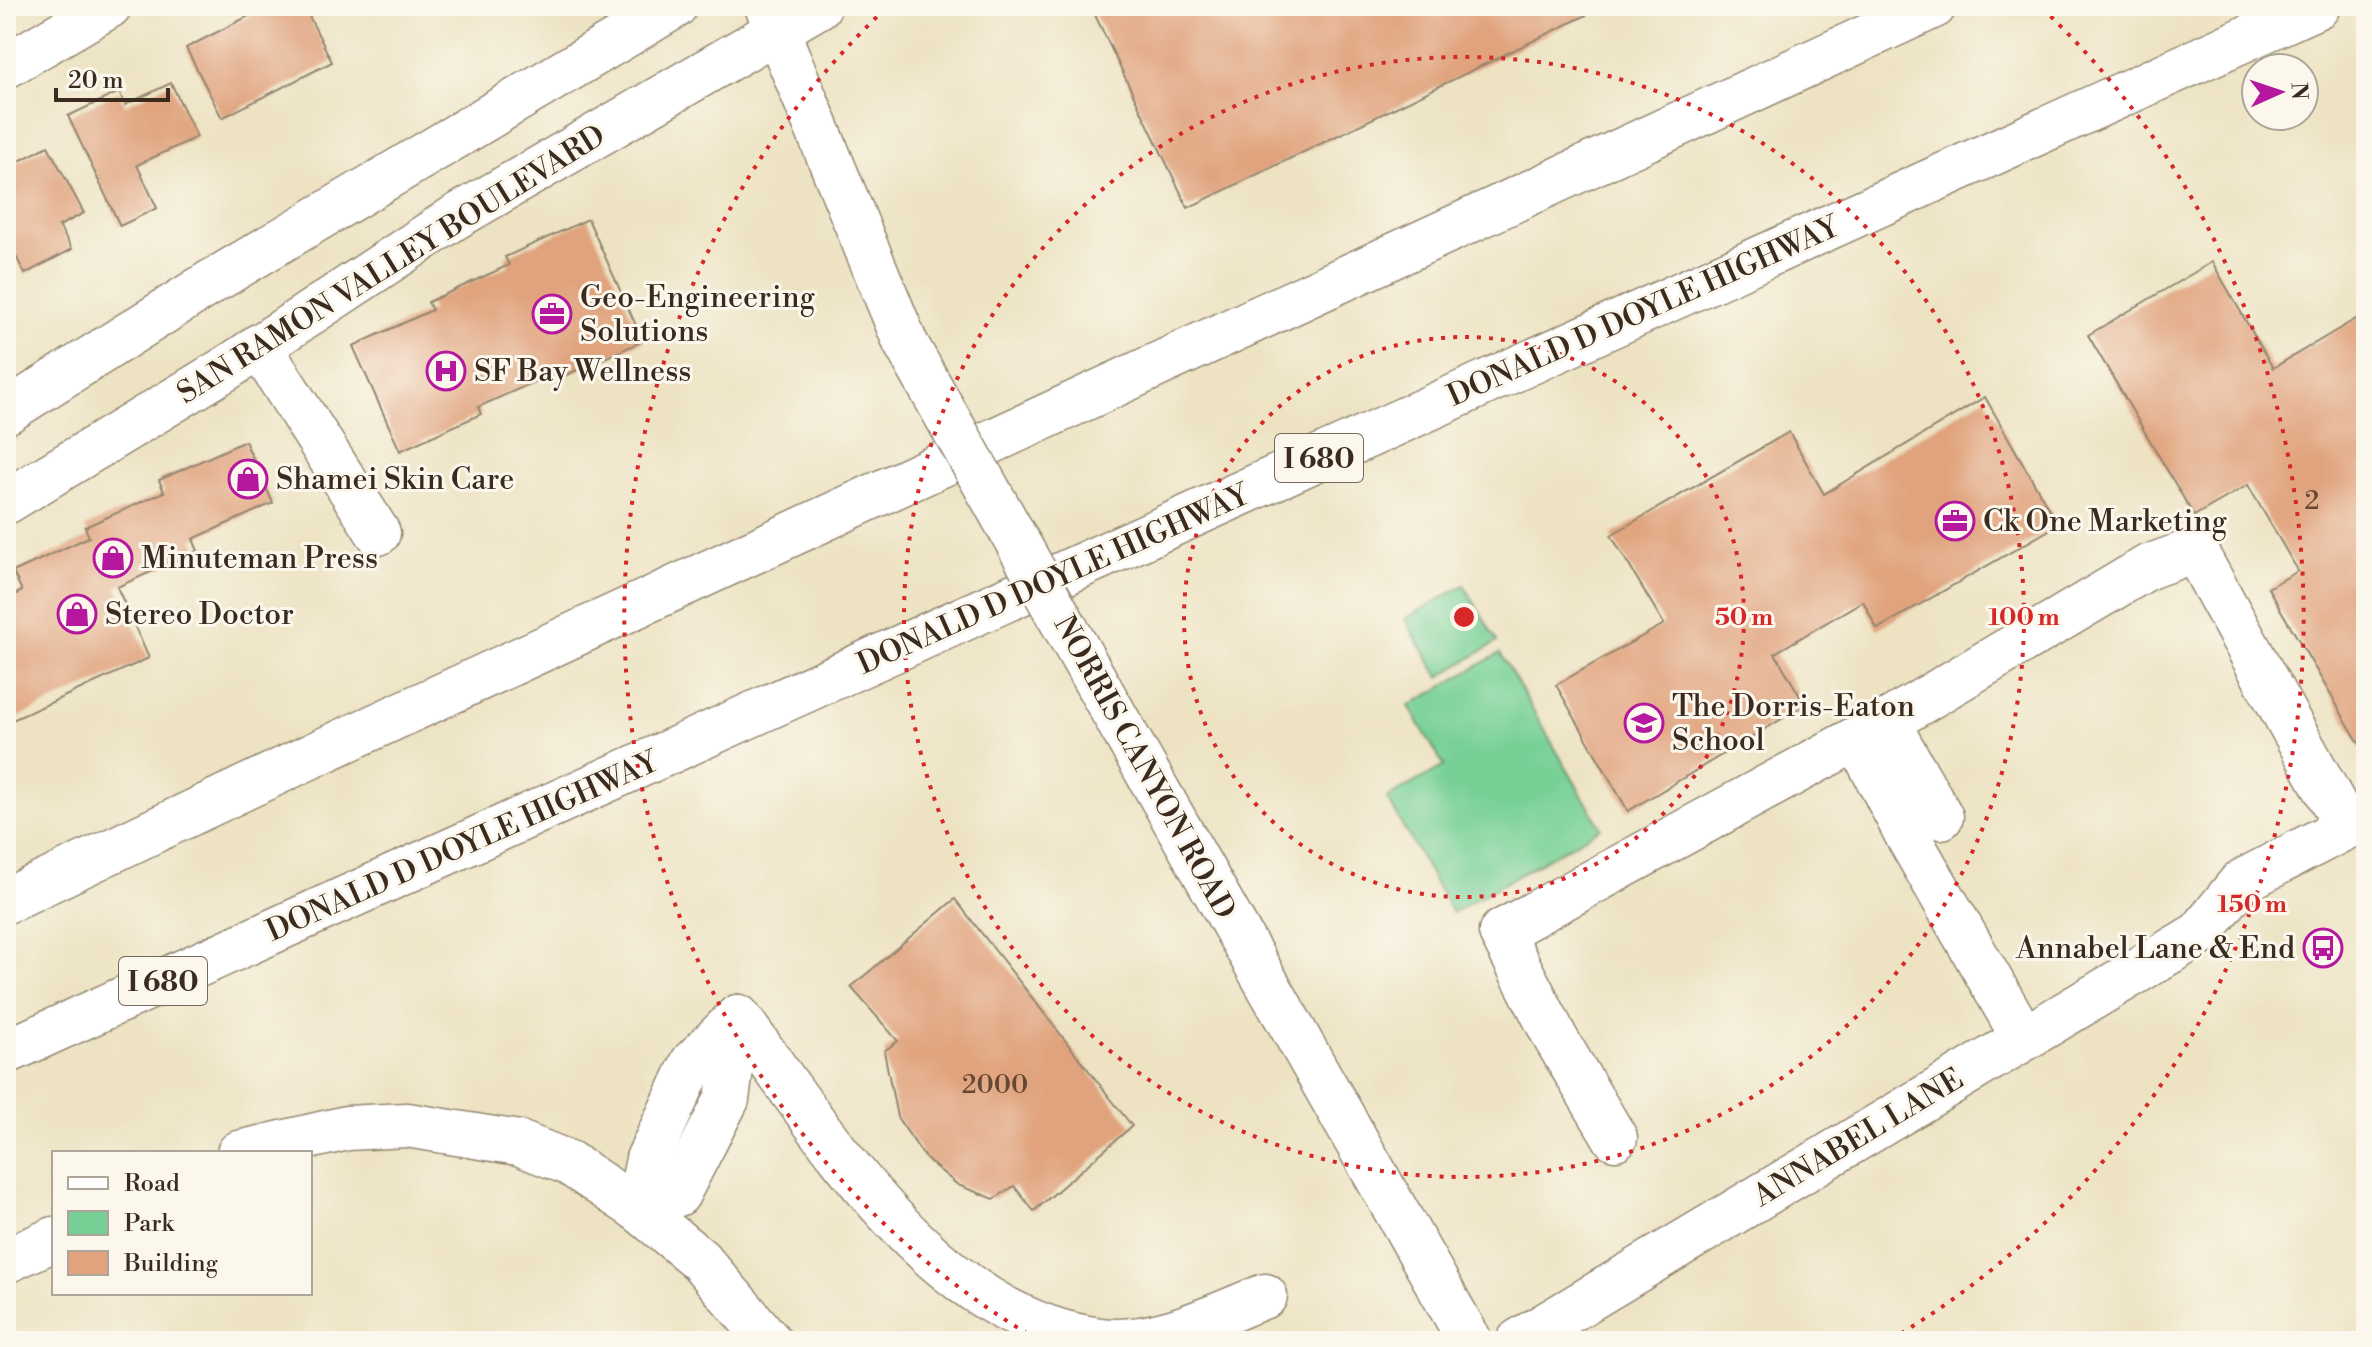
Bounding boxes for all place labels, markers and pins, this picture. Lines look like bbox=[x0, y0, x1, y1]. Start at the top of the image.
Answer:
place label: Geo-Engineering Solutions bbox=[580, 279, 816, 351]
office icon: Geo-Engineering Solutions bbox=[531, 293, 573, 335]
hospital icon: SF Bay Wellness bbox=[425, 350, 467, 392]
place label: SF Bay Wellness bbox=[474, 353, 691, 391]
shop icon: Shamei Skin Care bbox=[227, 458, 269, 500]
place label: Shamei Skin Care bbox=[276, 461, 514, 499]
office icon: Ck One Marketing bbox=[1934, 500, 1976, 542]
place label: Ck One Marketing bbox=[1983, 503, 2227, 541]
shop icon: Minuteman Press bbox=[92, 537, 134, 579]
place label: Minuteman Press bbox=[141, 540, 378, 578]
shop icon: Stereo Doctor bbox=[56, 593, 98, 635]
place label: Stereo Doctor bbox=[105, 596, 294, 634]
centre of rings bbox=[1450, 603, 1478, 631]
place label: The Dorris-Eaton School bbox=[1672, 688, 1915, 760]
school or university icon: The Dorris-Eaton School bbox=[1623, 702, 1665, 744]
bus stop icon: Annabel Lane & End bbox=[2302, 927, 2344, 969]
place label: Annabel Lane & End bbox=[2015, 930, 2295, 968]

